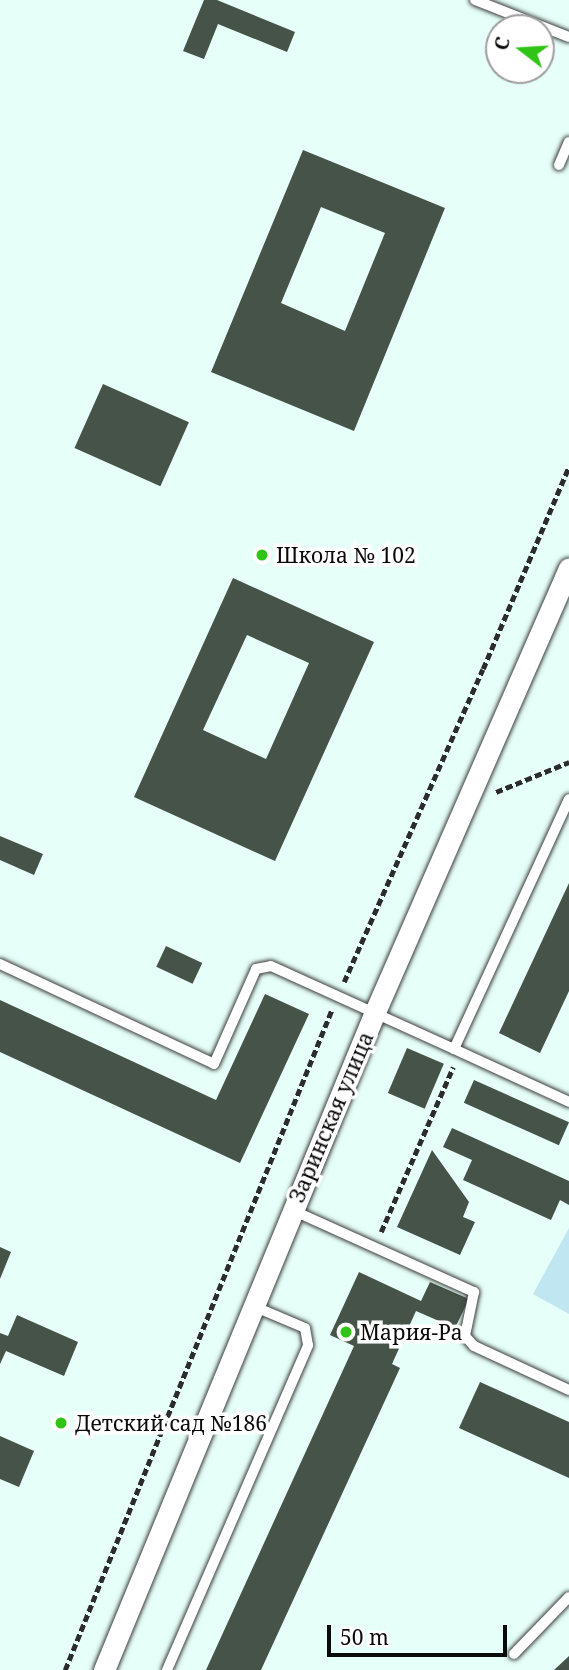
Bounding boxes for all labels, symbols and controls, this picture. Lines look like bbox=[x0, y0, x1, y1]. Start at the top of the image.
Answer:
north arrow bbox=[485, 14, 555, 84]
text: С bbox=[488, 34, 516, 53]
place label: Школа № 102 bbox=[276, 542, 416, 568]
marker: Школа № 102 bbox=[254, 547, 270, 563]
street label: Заринская улица bbox=[284, 1028, 378, 1206]
place label: Мария-Ра bbox=[360, 1319, 463, 1345]
marker: Мария-Ра bbox=[338, 1324, 354, 1340]
place label: Детский сад №186 bbox=[75, 1410, 267, 1436]
marker: Детский сад №186 bbox=[53, 1415, 69, 1431]
scale bar bbox=[331, 1610, 511, 1654]
text: 50 m bbox=[340, 1623, 389, 1651]

